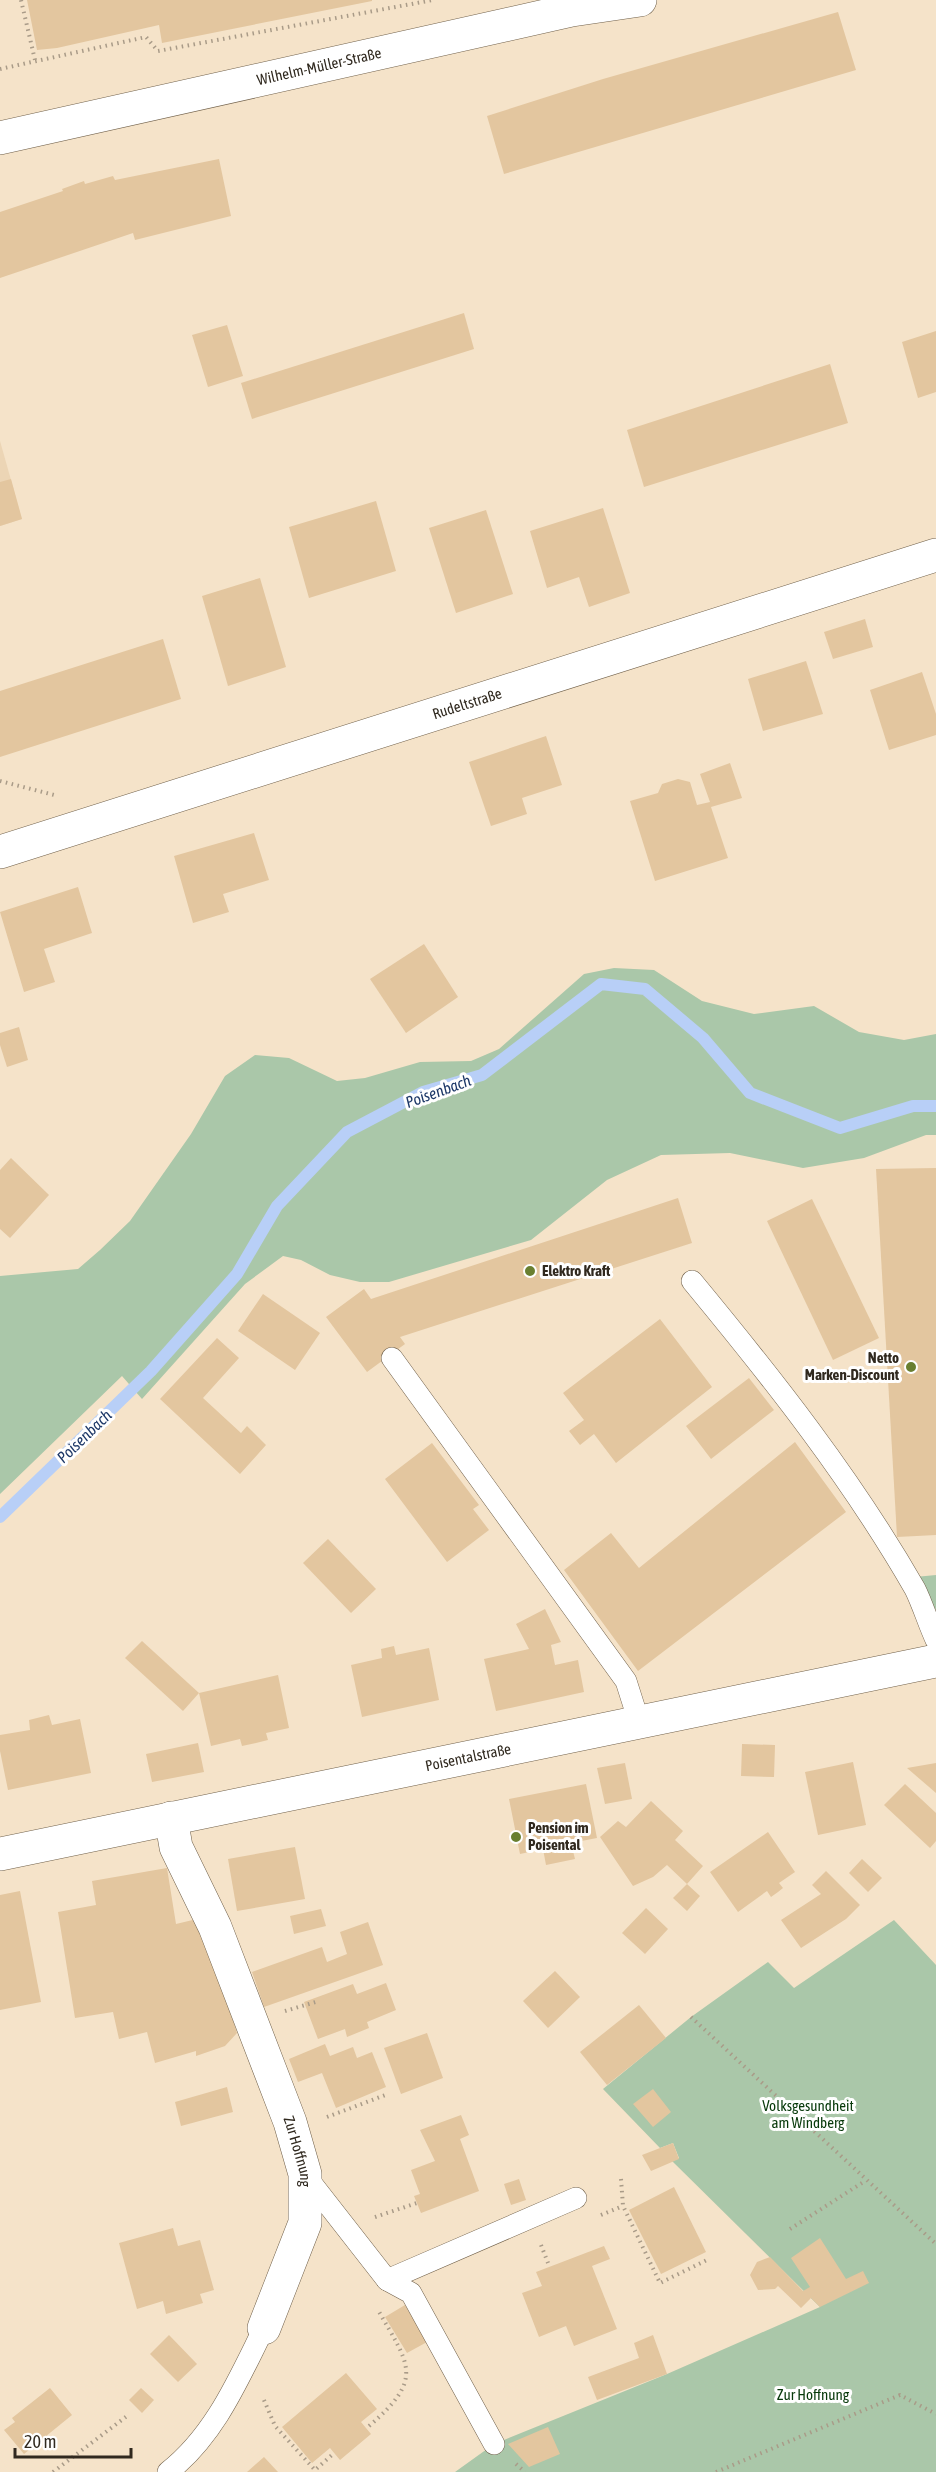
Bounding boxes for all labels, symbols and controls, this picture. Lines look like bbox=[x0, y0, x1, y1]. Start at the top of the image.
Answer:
street label: Wilhelm-Müller-Straße bbox=[255, 44, 383, 88]
street label: Rudeltstraße bbox=[430, 684, 504, 722]
water label: Poisenbach bbox=[403, 1071, 473, 1111]
place label: Elektro Kraft bbox=[542, 1262, 611, 1279]
marker: Elektro Kraft bbox=[523, 1264, 537, 1278]
place label: Netto Marken-Discount bbox=[805, 1349, 900, 1383]
marker: Netto Marken-Discount bbox=[904, 1360, 918, 1374]
water label: Poisenbach bbox=[53, 1406, 115, 1466]
street label: Poisentalstraße bbox=[424, 1740, 513, 1774]
place label: Pension im Poisental bbox=[528, 1819, 589, 1853]
marker: Pension im Poisental bbox=[509, 1830, 523, 1844]
park label: Volksgesundheit am Windberg bbox=[762, 2097, 854, 2131]
street label: Zur Hoffnung bbox=[280, 2113, 314, 2187]
park label: Zur Hoffnung bbox=[777, 2386, 850, 2403]
scale bar bbox=[15, 2421, 130, 2459]
text: 20 m bbox=[24, 2431, 56, 2452]

